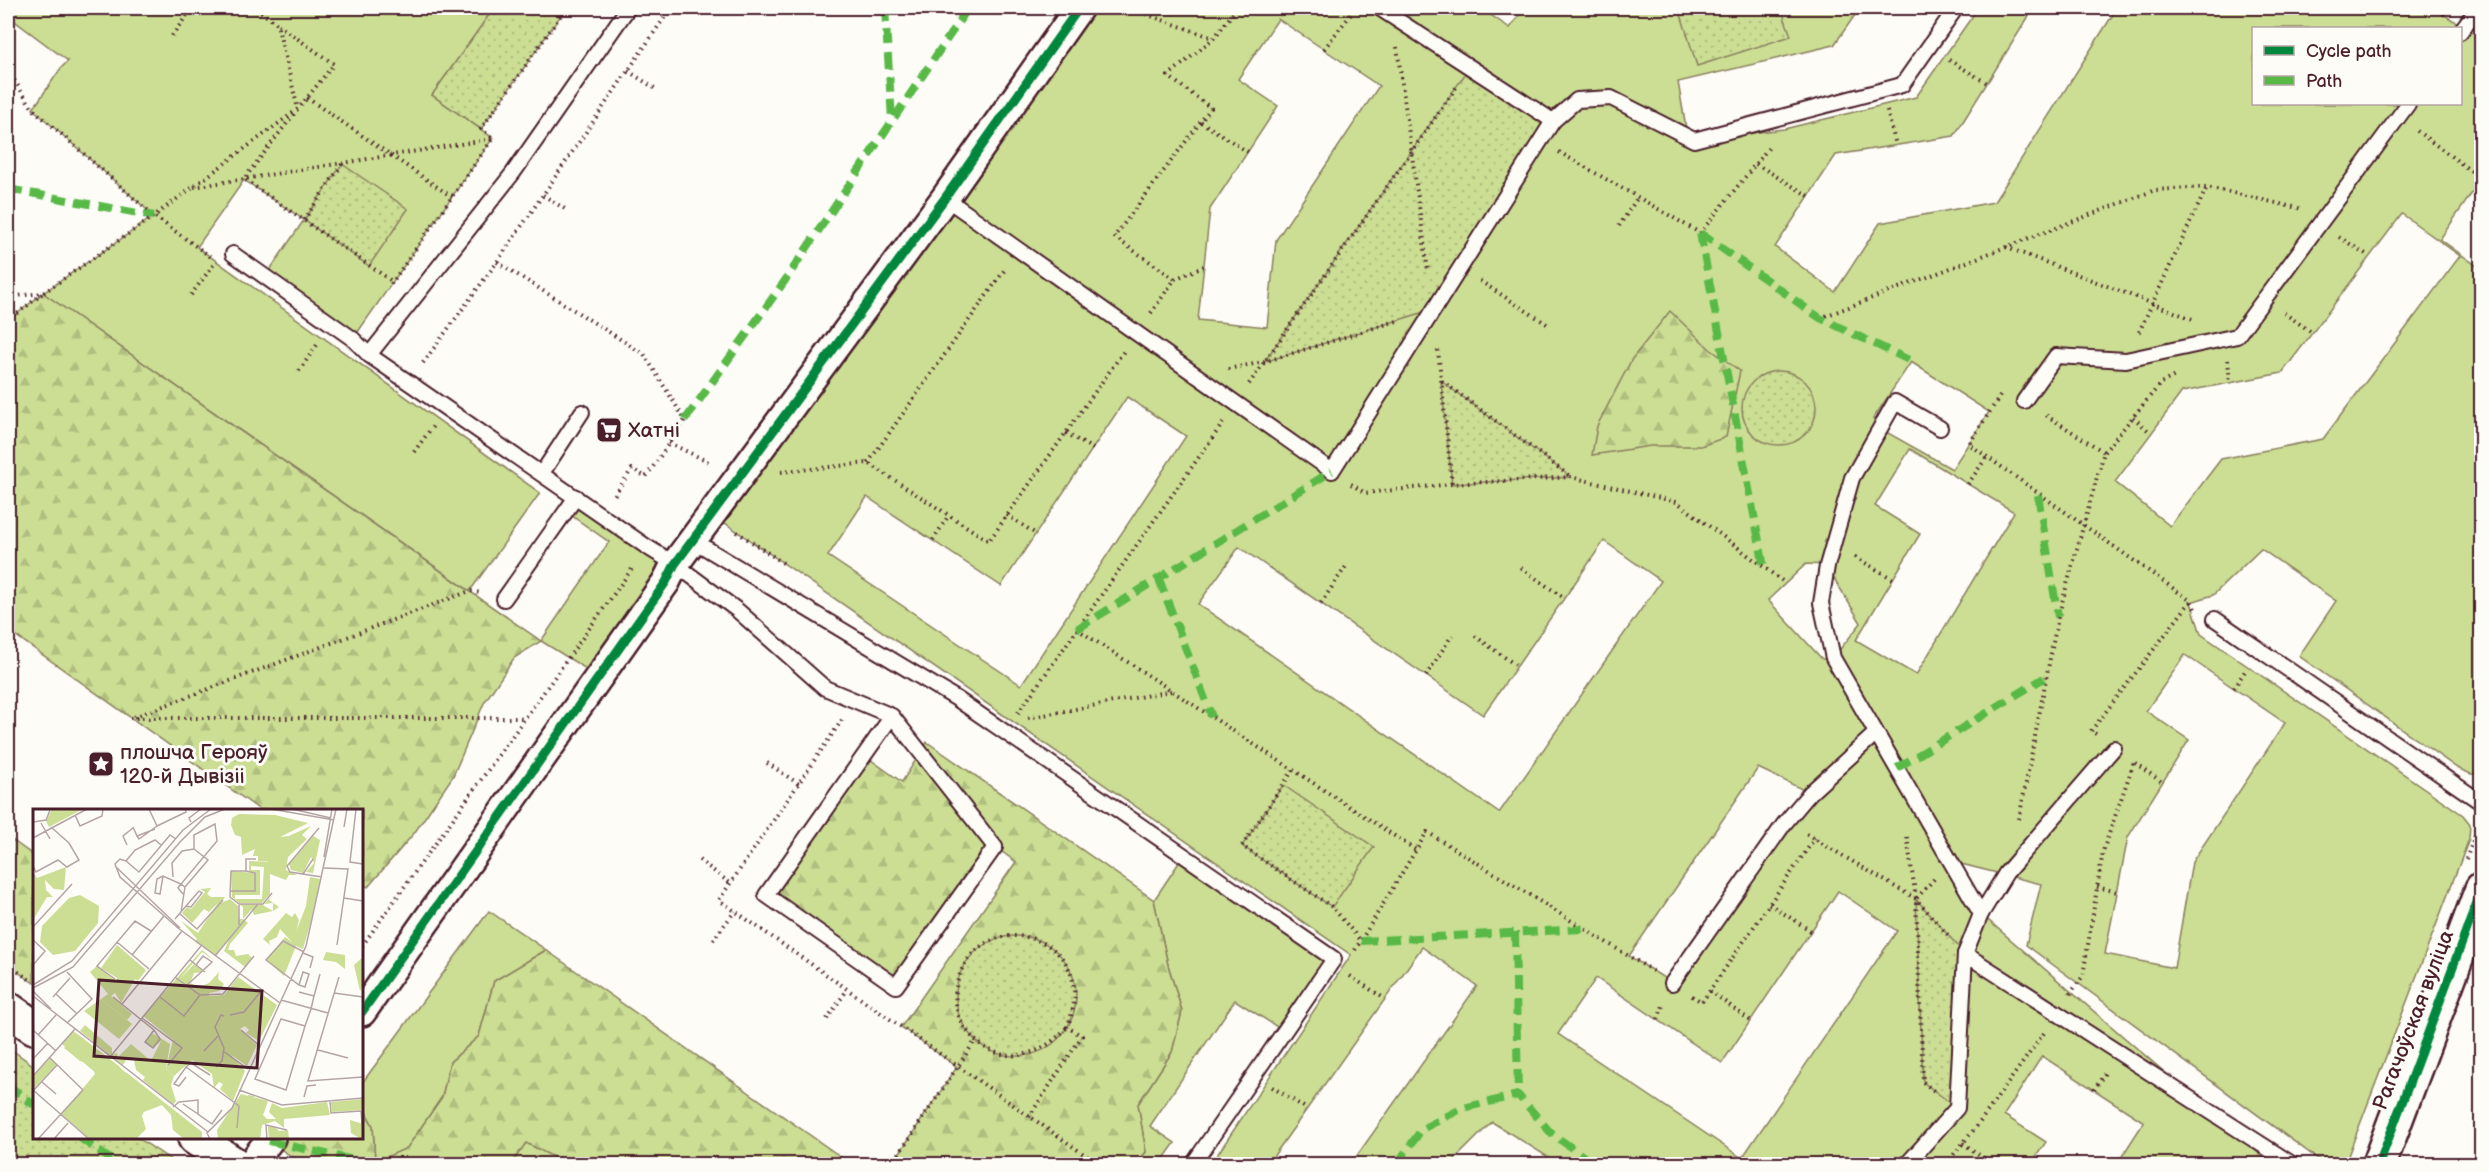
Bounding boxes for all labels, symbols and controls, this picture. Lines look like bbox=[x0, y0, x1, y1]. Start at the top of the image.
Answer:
legend bbox=[2252, 27, 2462, 105]
text: Cycle path bbox=[2306, 41, 2392, 62]
text: Path bbox=[2306, 71, 2342, 92]
supermarket icon: Хатні bbox=[594, 415, 624, 445]
place label: Хатні bbox=[628, 418, 680, 443]
place label: плошча Герояў 120-й Дывізіі bbox=[120, 740, 268, 789]
place icon: плошча Герояў 120-й Дывізіі bbox=[86, 749, 116, 779]
inset map bbox=[33, 809, 363, 1139]
street label: Рагачоўская вуліца bbox=[2368, 926, 2460, 1114]

